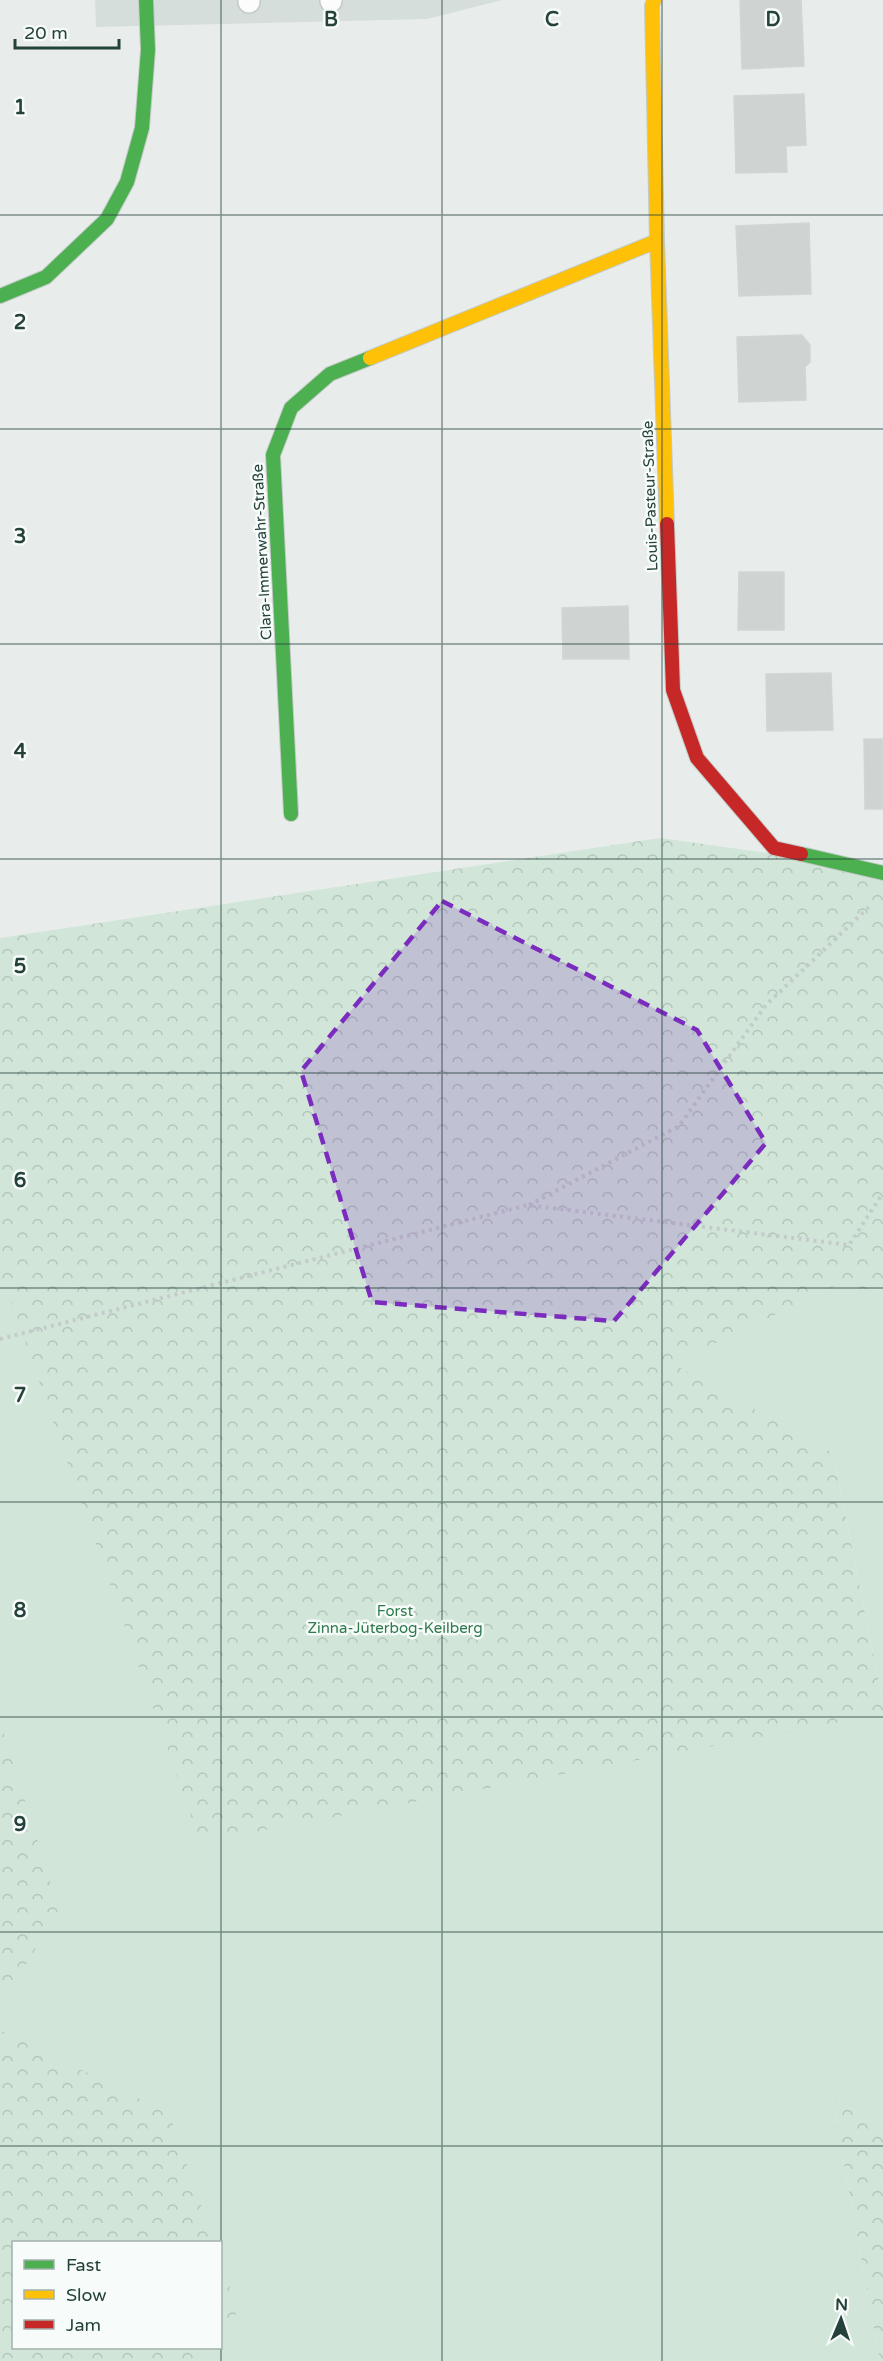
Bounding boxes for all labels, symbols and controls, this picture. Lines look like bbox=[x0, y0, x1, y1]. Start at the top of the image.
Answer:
text: B bbox=[324, 8, 338, 32]
text: C bbox=[545, 8, 559, 32]
text: D bbox=[765, 8, 781, 32]
scale bar bbox=[15, 12, 118, 50]
text: 20 m bbox=[24, 22, 68, 44]
text: 1 bbox=[14, 96, 26, 120]
text: 2 bbox=[14, 311, 26, 335]
street label: Louis-Pasteur-Straße bbox=[638, 420, 662, 572]
street label: Clara-Immerwahr-Straße bbox=[248, 464, 276, 640]
text: 3 bbox=[14, 525, 26, 549]
text: 4 bbox=[14, 740, 27, 764]
text: 5 bbox=[14, 955, 26, 979]
text: 6 bbox=[14, 1169, 26, 1193]
text: 7 bbox=[14, 1384, 26, 1408]
text: 8 bbox=[14, 1599, 26, 1623]
park label: Forst Zinna-Jüterbog-Keilberg bbox=[307, 1602, 483, 1637]
text: 9 bbox=[14, 1813, 26, 1837]
legend bbox=[12, 2241, 222, 2349]
text: Fast bbox=[66, 2254, 101, 2276]
text: Slow bbox=[66, 2284, 107, 2306]
north arrow bbox=[811, 2289, 871, 2349]
text: N bbox=[835, 2295, 848, 2315]
text: Jam bbox=[66, 2314, 101, 2336]

